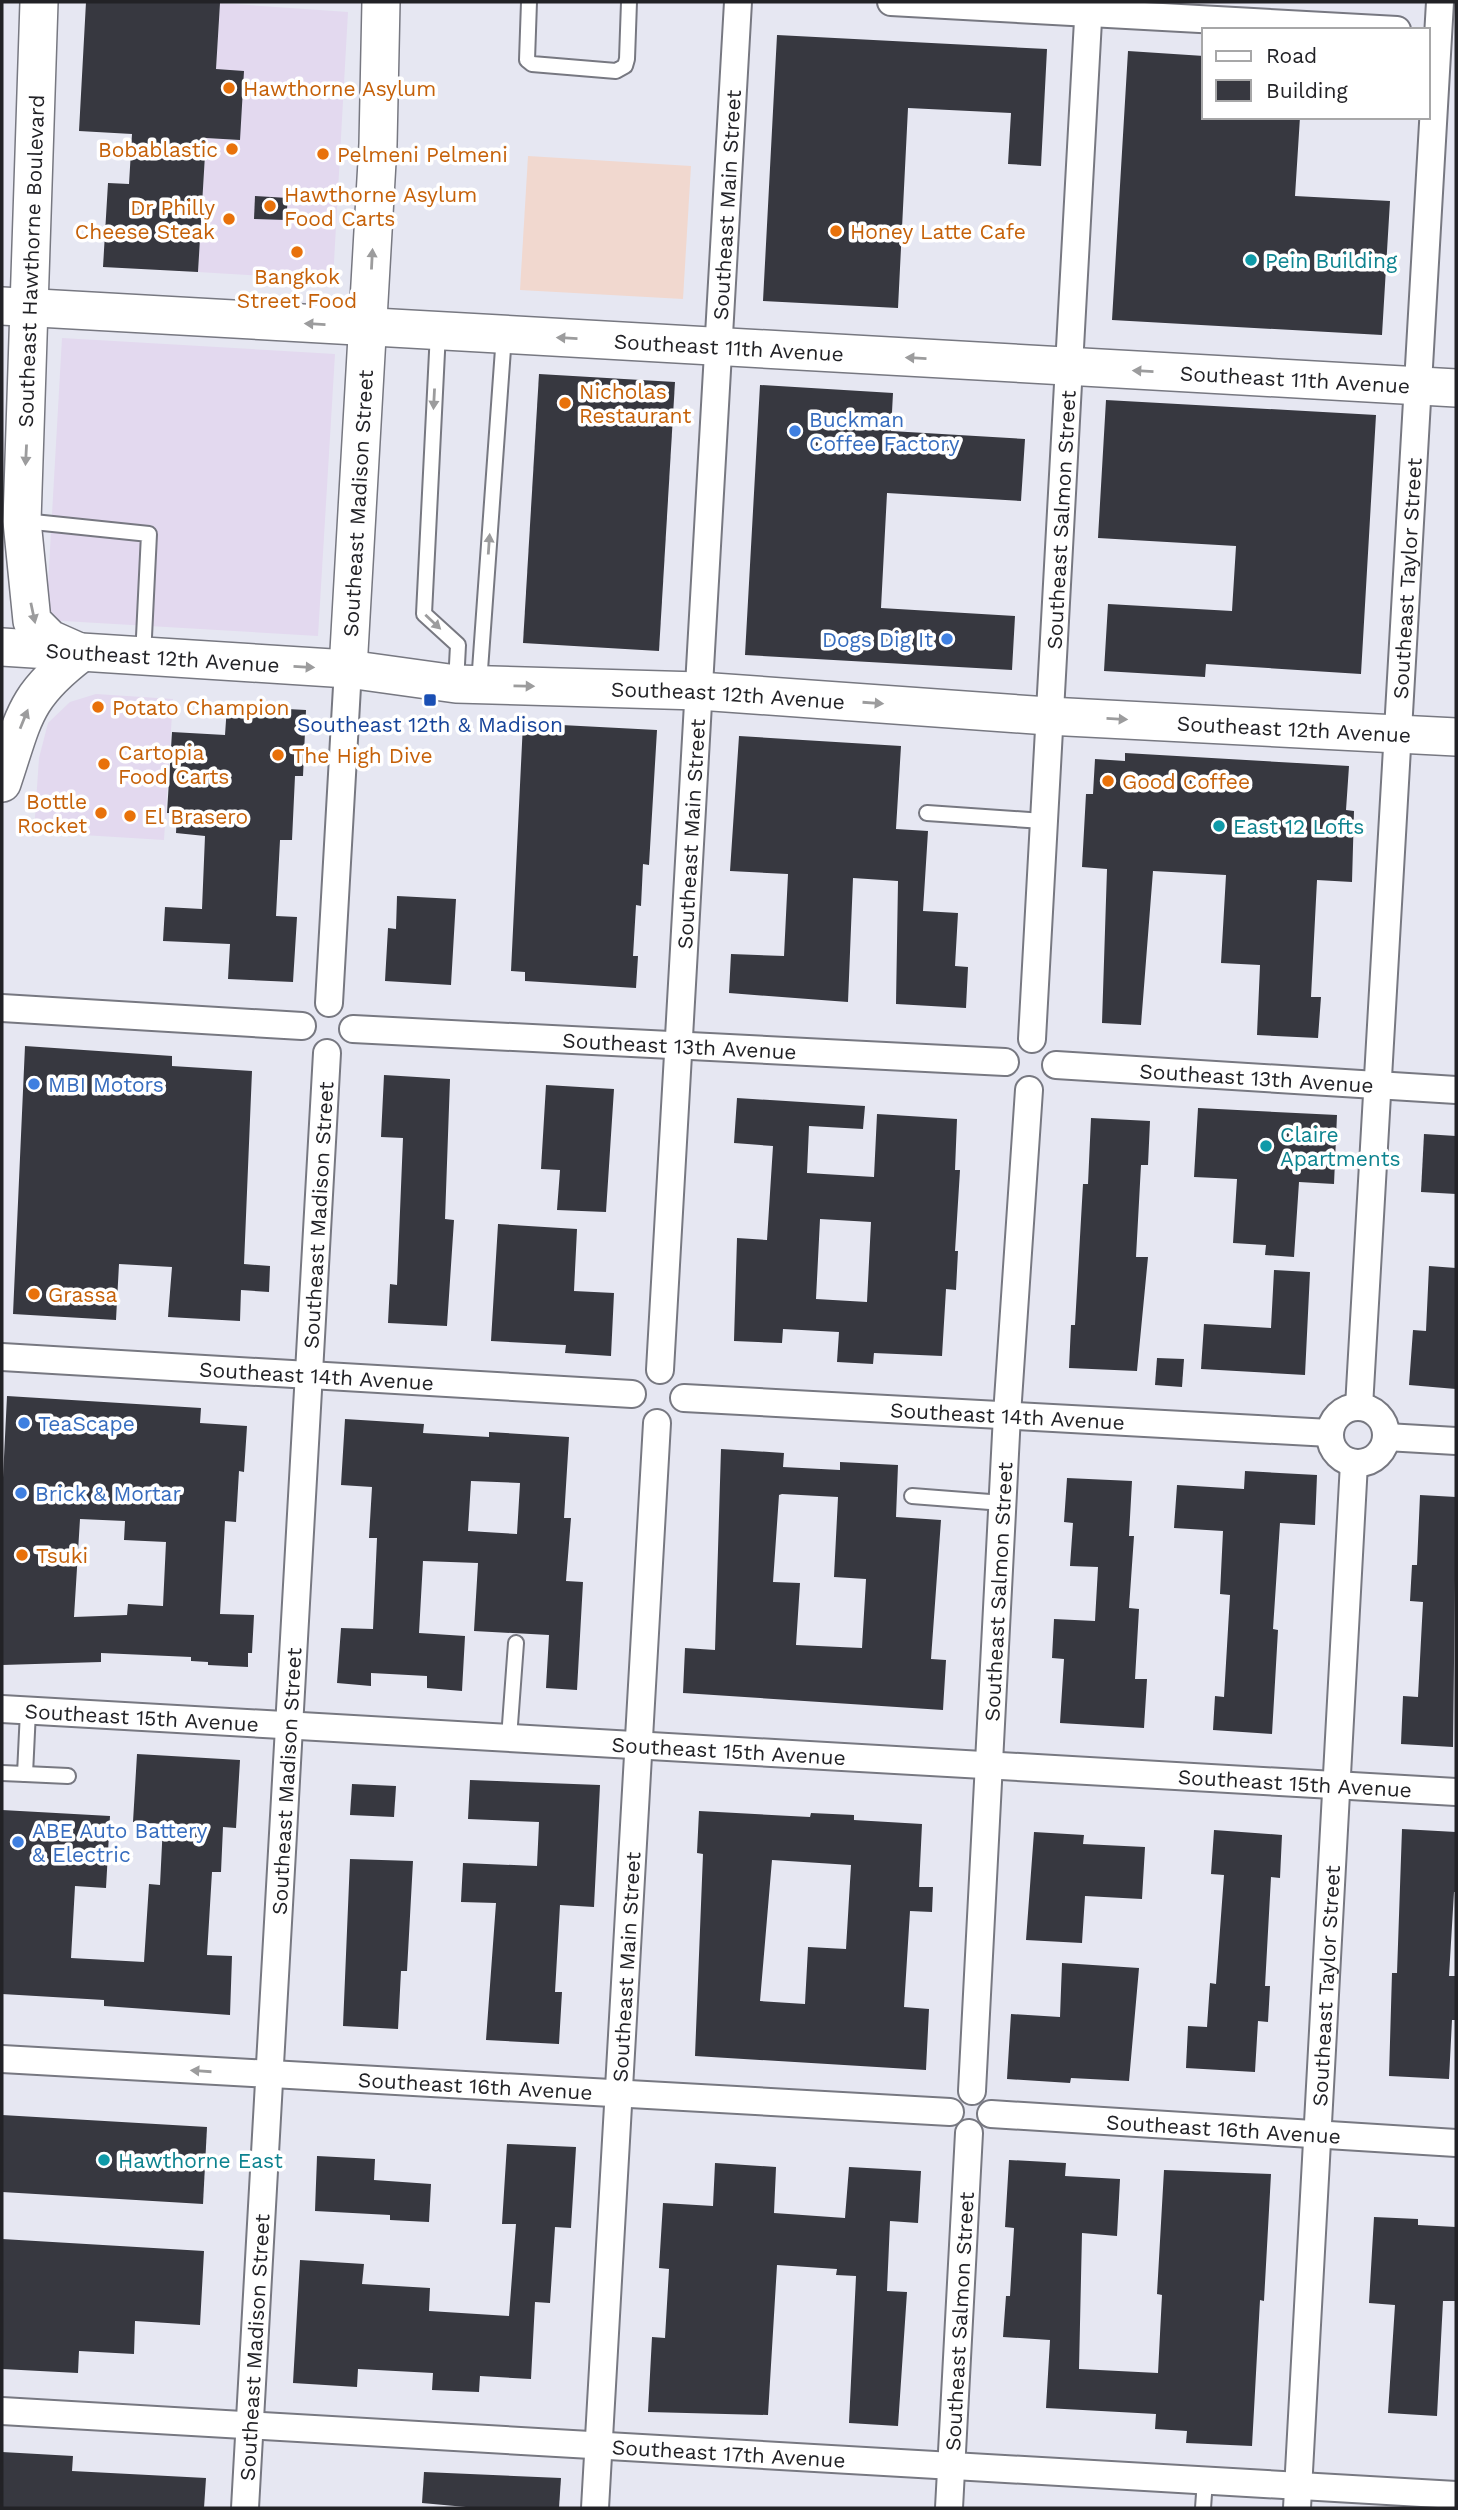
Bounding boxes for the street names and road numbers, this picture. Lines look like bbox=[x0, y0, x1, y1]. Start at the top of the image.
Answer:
street label: Southeast Main Street bbox=[707, 89, 745, 321]
street label: Southeast Hawthorne Boulevard bbox=[13, 94, 49, 428]
street label: Southeast 11th Avenue bbox=[613, 328, 845, 366]
street label: Southeast 11th Avenue bbox=[1179, 360, 1411, 398]
street label: Southeast Madison Street bbox=[337, 369, 378, 638]
street label: Southeast Salmon Street bbox=[1041, 389, 1080, 650]
street label: Southeast Taylor Street bbox=[1387, 457, 1426, 700]
street label: Southeast 12th Avenue bbox=[45, 637, 280, 677]
street label: Southeast 12th Avenue bbox=[611, 676, 846, 714]
street label: Southeast 12th Avenue bbox=[1176, 710, 1412, 747]
street label: Southeast Main Street bbox=[672, 718, 710, 950]
street label: Southeast 13th Avenue bbox=[562, 1027, 797, 1064]
street label: Southeast 13th Avenue bbox=[1139, 1058, 1374, 1097]
street label: Southeast Madison Street bbox=[298, 1081, 338, 1349]
street label: Southeast 14th Avenue bbox=[198, 1356, 434, 1395]
street label: Southeast 14th Avenue bbox=[890, 1397, 1126, 1434]
street label: Southeast Salmon Street bbox=[979, 1461, 1017, 1722]
street label: Southeast Madison Street bbox=[266, 1647, 306, 1915]
street label: Southeast 15th Avenue bbox=[24, 1698, 259, 1736]
street label: Southeast 15th Avenue bbox=[611, 1731, 847, 1770]
street label: Southeast 15th Avenue bbox=[1177, 1764, 1413, 1802]
street label: Southeast Main Street bbox=[607, 1851, 645, 2083]
street label: Southeast Taylor Street bbox=[1306, 1864, 1345, 2107]
street label: Southeast 16th Avenue bbox=[357, 2066, 593, 2104]
street label: Southeast 16th Avenue bbox=[1106, 2109, 1342, 2148]
street label: Southeast Salmon Street bbox=[940, 2191, 978, 2452]
street label: Southeast Madison Street bbox=[234, 2213, 274, 2482]
street label: Southeast 17th Avenue bbox=[611, 2434, 846, 2472]

